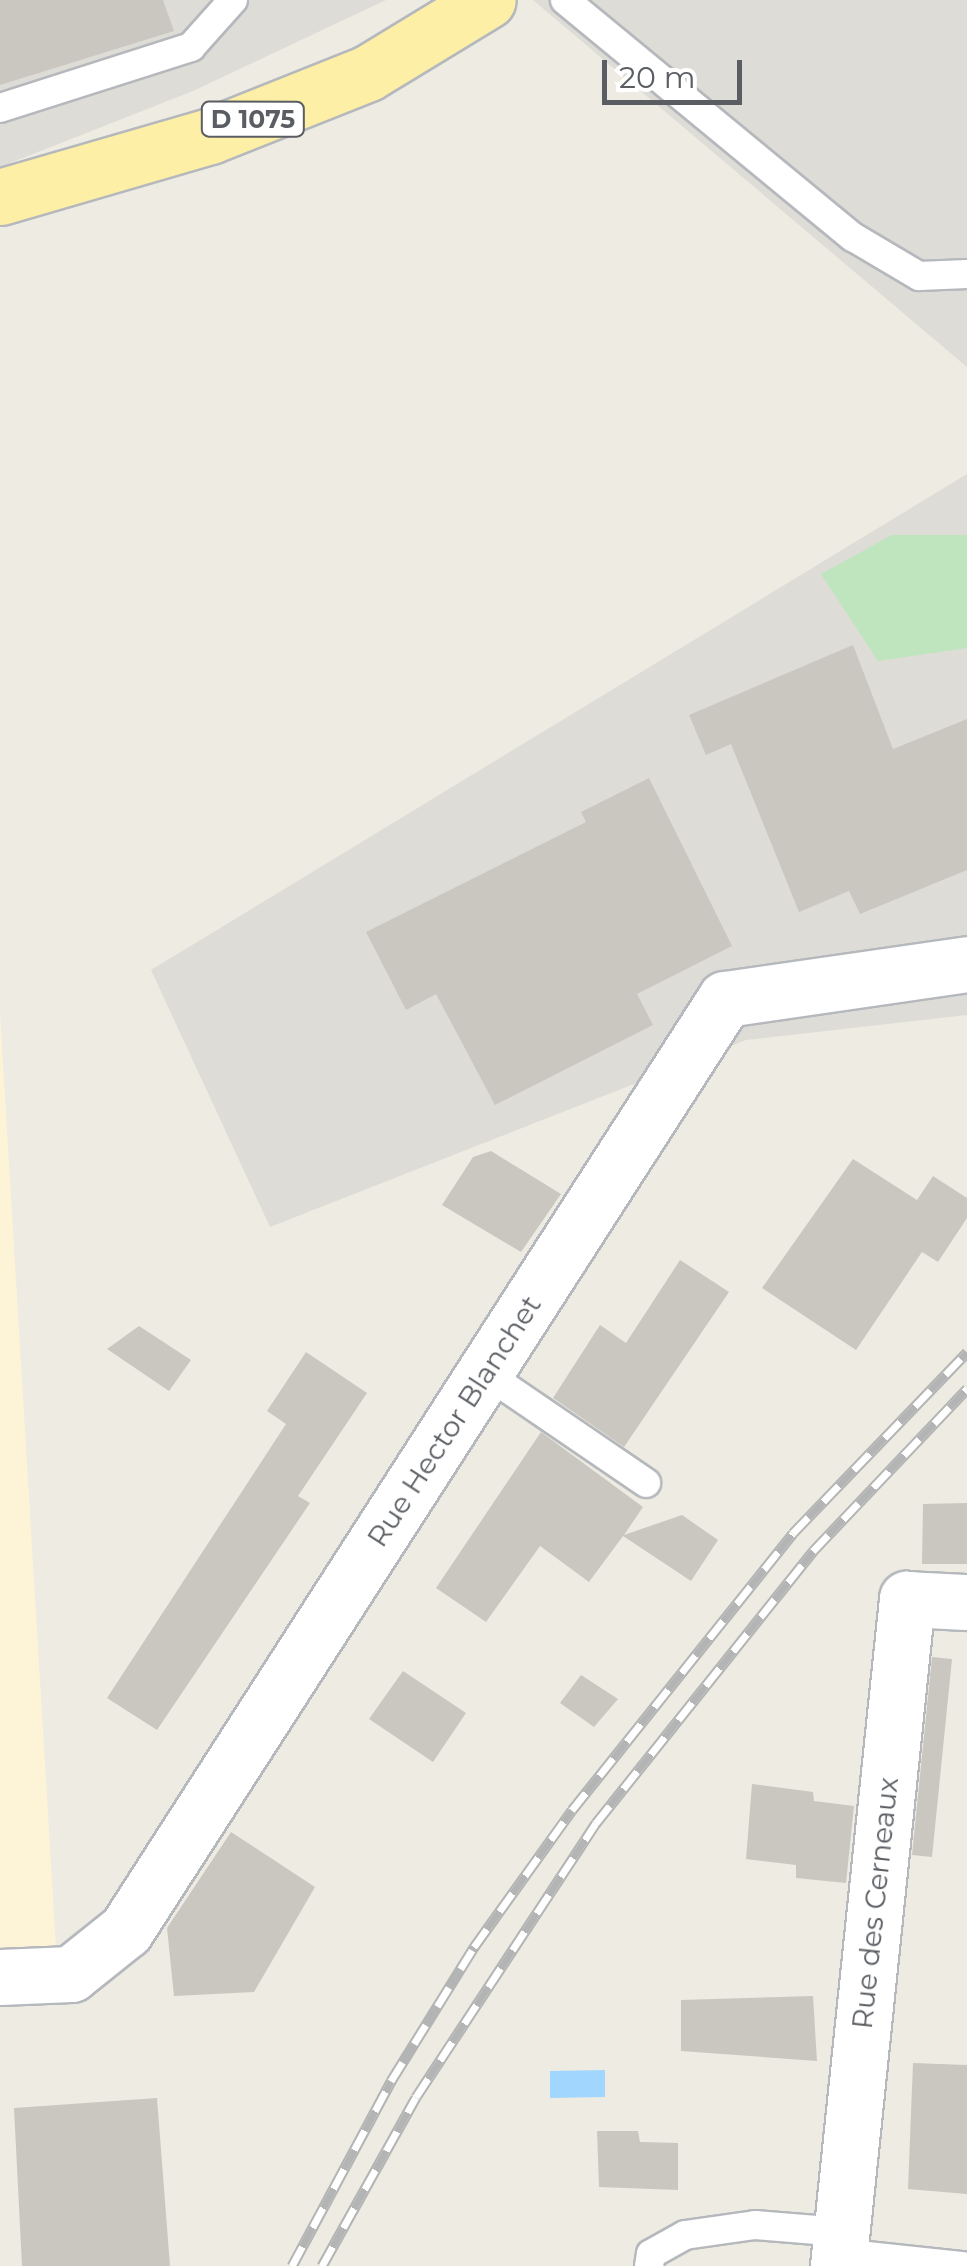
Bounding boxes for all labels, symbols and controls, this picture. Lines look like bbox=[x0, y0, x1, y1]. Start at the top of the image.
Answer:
scale bar bbox=[607, 40, 747, 102]
text: 20 m bbox=[619, 59, 696, 96]
road number: D 1075 bbox=[200, 99, 306, 139]
street label: Rue Hector Blanchet bbox=[360, 1289, 548, 1553]
street label: Rue des Cerneaux bbox=[845, 1775, 905, 2031]

